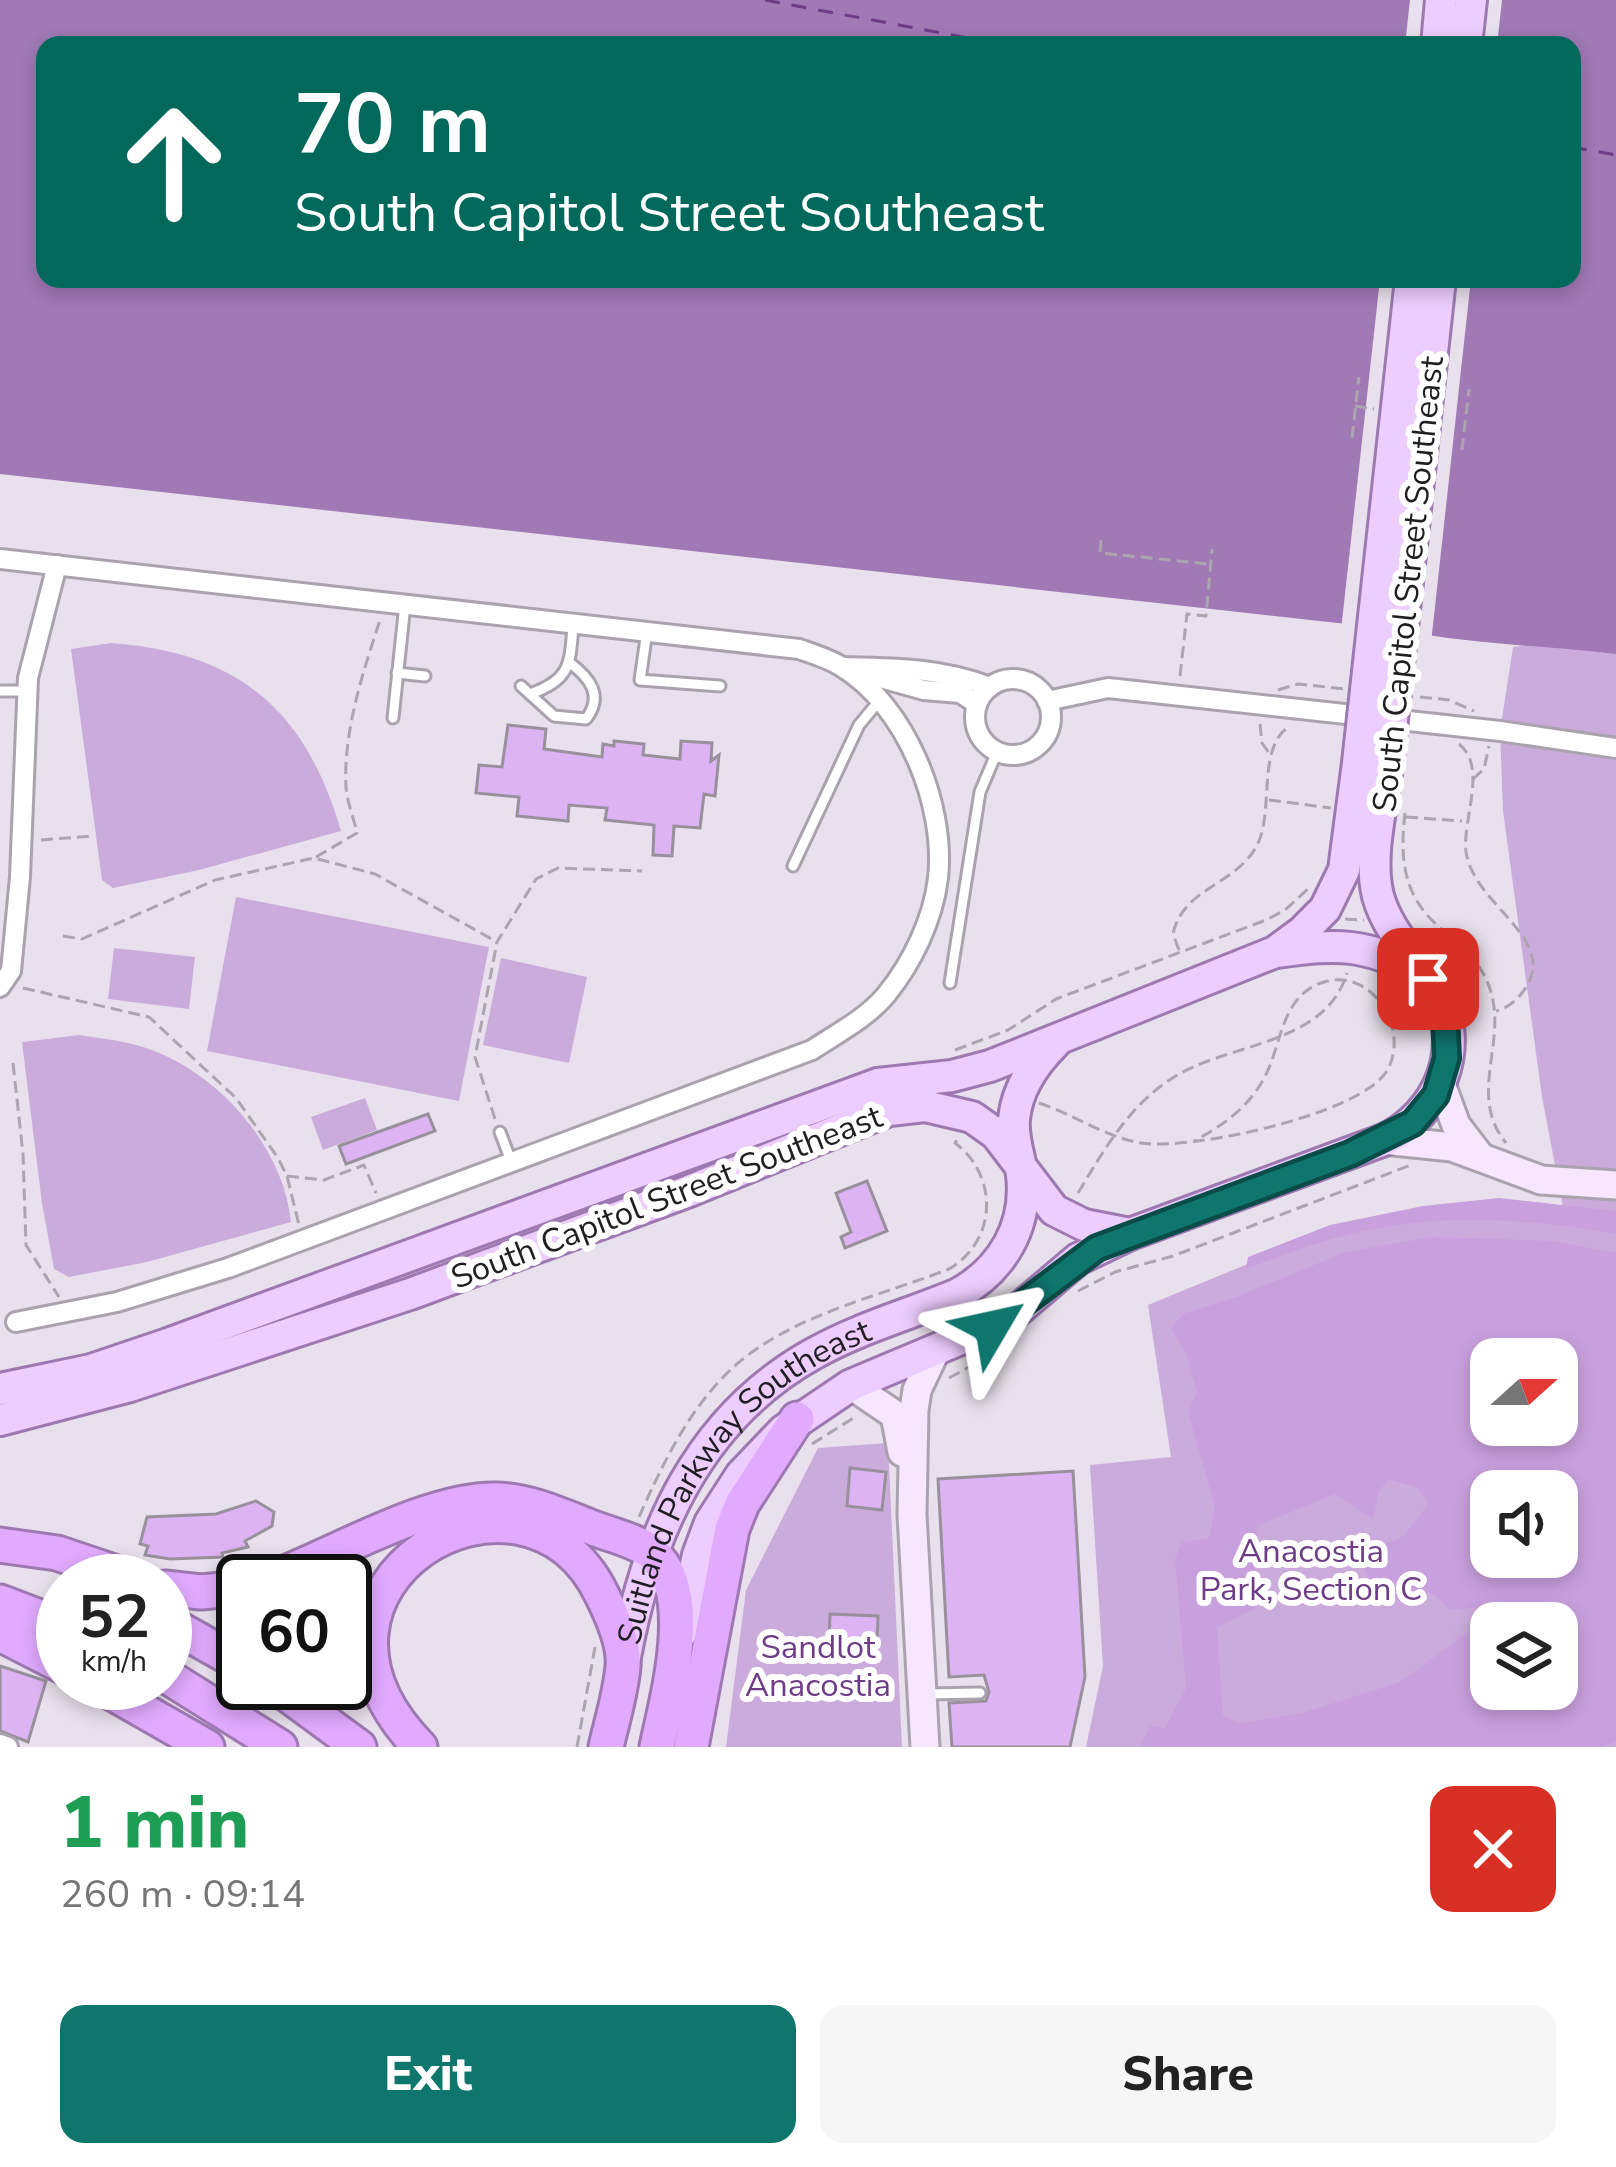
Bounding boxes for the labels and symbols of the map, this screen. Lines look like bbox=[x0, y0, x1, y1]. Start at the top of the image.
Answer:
street label: South Capitol Street Southeast bbox=[1362, 354, 1455, 814]
pin bbox=[1377, 928, 1479, 1030]
street label: South Capitol Street Southeast bbox=[445, 1094, 889, 1301]
position arrow bbox=[929, 1264, 1055, 1390]
street label: Suitland Parkway Southeast bbox=[607, 1308, 878, 1649]
north arrow bbox=[1470, 1338, 1578, 1446]
park label: Anacostia Park, Section C bbox=[1200, 1529, 1422, 1612]
speed limit sign: 60 bbox=[216, 1554, 372, 1710]
park label: Sandlot Anacostia bbox=[745, 1625, 891, 1708]

